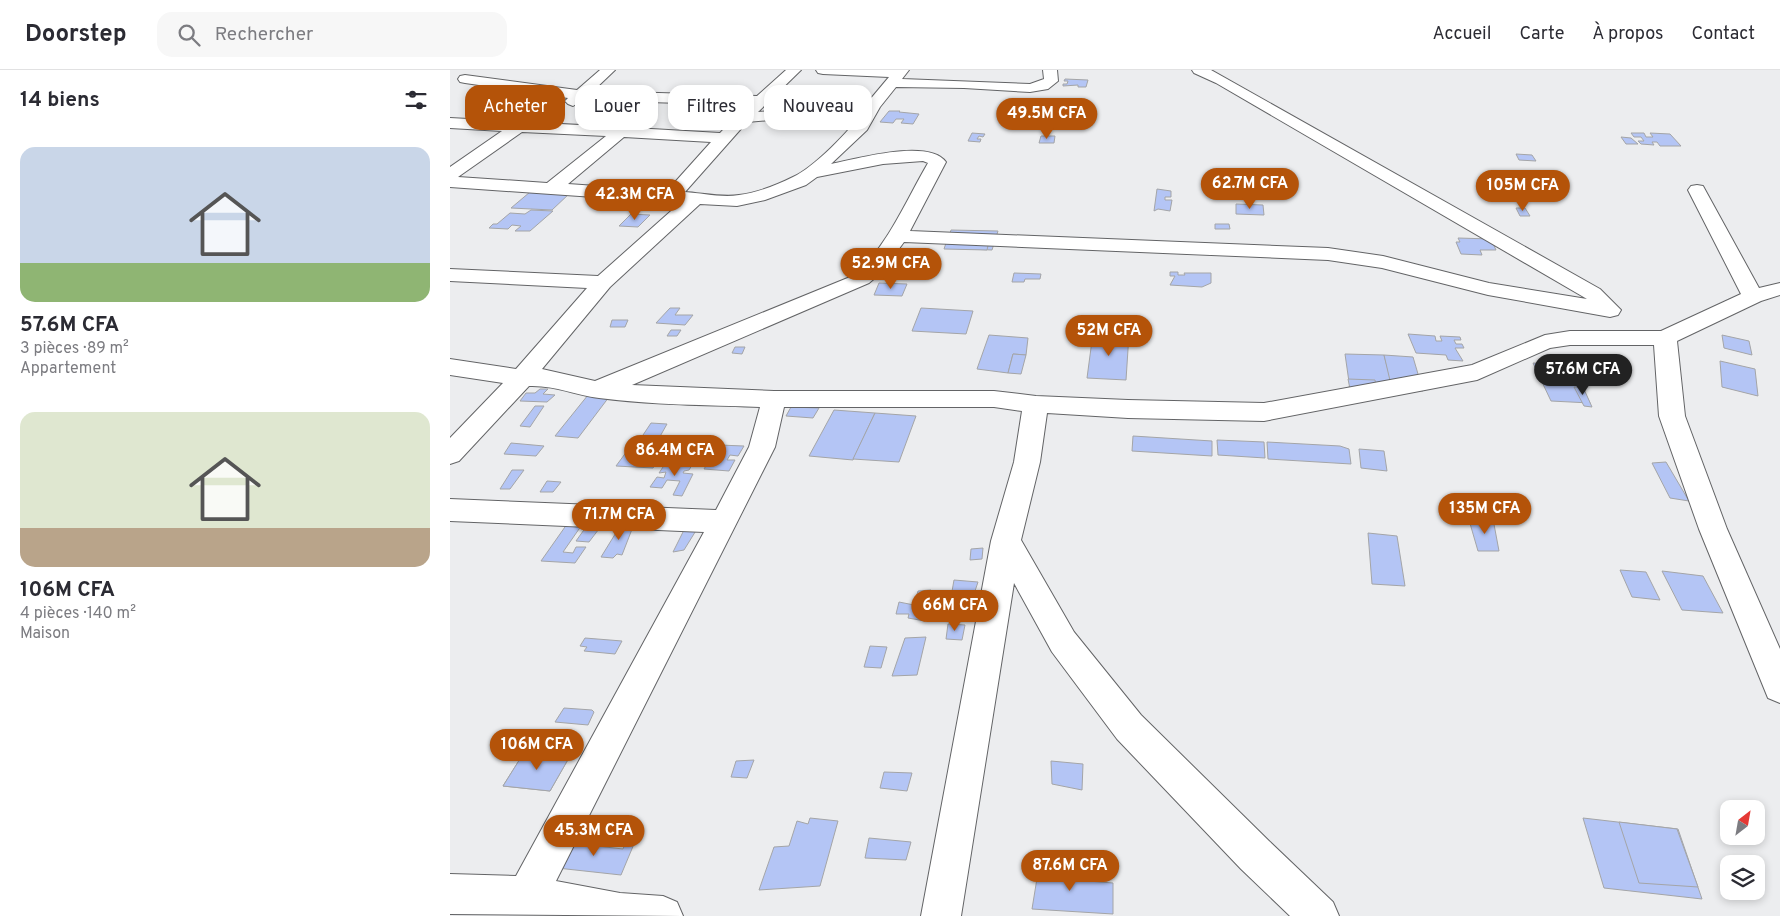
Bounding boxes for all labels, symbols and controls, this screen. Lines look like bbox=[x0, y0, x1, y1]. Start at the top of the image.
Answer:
search box bbox=[157, 12, 507, 57]
text: Doorstep bbox=[25, 20, 127, 50]
icon: search bbox=[175, 21, 203, 49]
text: Rechercher bbox=[215, 23, 313, 47]
text: Accueil bbox=[1432, 23, 1491, 46]
text: Carte bbox=[1519, 23, 1564, 46]
text: À propos bbox=[1592, 23, 1663, 46]
text: Contact bbox=[1691, 23, 1755, 46]
chip: Acheter bbox=[465, 85, 565, 130]
chip: Louer bbox=[575, 85, 658, 130]
chip: Filtres bbox=[668, 85, 754, 130]
chip: Nouveau bbox=[764, 85, 872, 130]
icon: filters bbox=[402, 86, 430, 114]
text: 14 biens bbox=[20, 87, 100, 114]
pin: 49.5M CFA bbox=[990, 98, 1104, 140]
text: 49.5M CFA bbox=[1007, 104, 1087, 124]
pin: 62.7M CFA bbox=[1193, 168, 1307, 210]
pin: 105M CFA bbox=[1471, 170, 1575, 212]
text: 62.7M CFA bbox=[1212, 174, 1288, 194]
text: 105M CFA bbox=[1487, 176, 1559, 196]
pin: 42.3M CFA bbox=[578, 178, 692, 221]
icon: home bbox=[180, 179, 270, 269]
text: 42.3M CFA bbox=[595, 185, 675, 205]
pin: 52.9M CFA bbox=[834, 248, 948, 290]
text: 52.9M CFA bbox=[852, 254, 930, 274]
text: 57.6M CFA bbox=[20, 312, 119, 339]
pin: 52M CFA bbox=[1063, 314, 1155, 357]
text: 52M CFA bbox=[1076, 321, 1142, 341]
text: 3 pièces · 89 m² bbox=[20, 339, 129, 359]
pin: 57.6M CFA bbox=[1526, 354, 1640, 396]
text: Appartement bbox=[20, 359, 116, 379]
text: 57.6M CFA bbox=[1545, 360, 1621, 380]
pin: 86.4M CFA bbox=[618, 434, 732, 477]
text: 86.4M CFA bbox=[635, 441, 715, 461]
icon: home bbox=[180, 444, 270, 534]
pin: 135M CFA bbox=[1433, 492, 1537, 535]
pin: 71.7M CFA bbox=[562, 498, 676, 541]
text: 135M CFA bbox=[1449, 499, 1521, 519]
text: 71.7M CFA bbox=[583, 505, 655, 525]
text: 106M CFA bbox=[20, 577, 115, 604]
pin: 66M CFA bbox=[909, 590, 1001, 632]
text: 66M CFA bbox=[922, 596, 988, 616]
text: 4 pièces · 140 m² bbox=[20, 604, 136, 624]
text: Maison bbox=[20, 624, 70, 644]
pin: 106M CFA bbox=[485, 728, 589, 771]
text: 106M CFA bbox=[501, 735, 573, 755]
north arrow bbox=[1720, 800, 1765, 845]
map controls bbox=[1720, 800, 1765, 900]
pin: 45.3M CFA bbox=[537, 814, 651, 857]
text: 45.3M CFA bbox=[554, 821, 634, 841]
pin: 87.6M CFA bbox=[1013, 850, 1127, 892]
button: layers bbox=[1720, 855, 1765, 900]
text: 87.6M CFA bbox=[1032, 856, 1108, 876]

